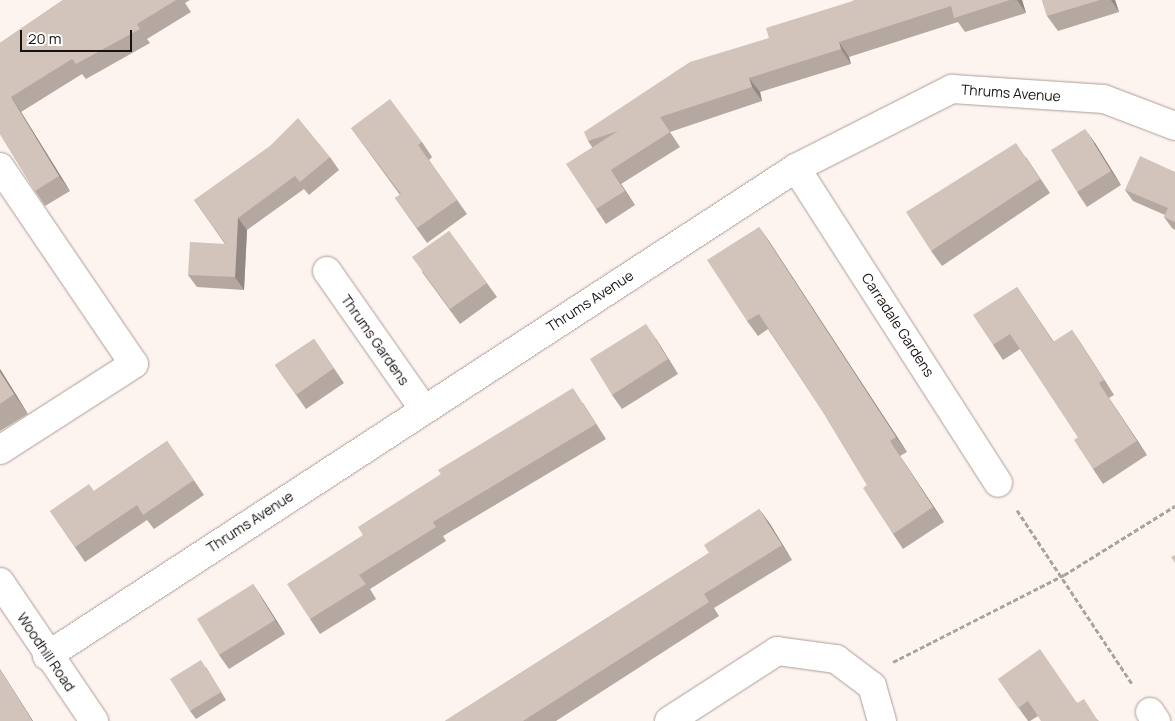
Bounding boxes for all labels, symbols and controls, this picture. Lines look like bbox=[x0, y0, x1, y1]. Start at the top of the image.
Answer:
scale bar bbox=[22, 20, 135, 52]
text: 20 m bbox=[28, 28, 61, 49]
street label: Thrums Avenue bbox=[961, 81, 1061, 105]
street label: Thrums Avenue bbox=[543, 267, 637, 335]
street label: Carradale Gardens bbox=[858, 270, 938, 380]
street label: Thrums Gardens bbox=[338, 292, 412, 388]
street label: Thrums Avenue bbox=[203, 488, 297, 556]
street label: Woodhill Road bbox=[14, 609, 78, 695]

